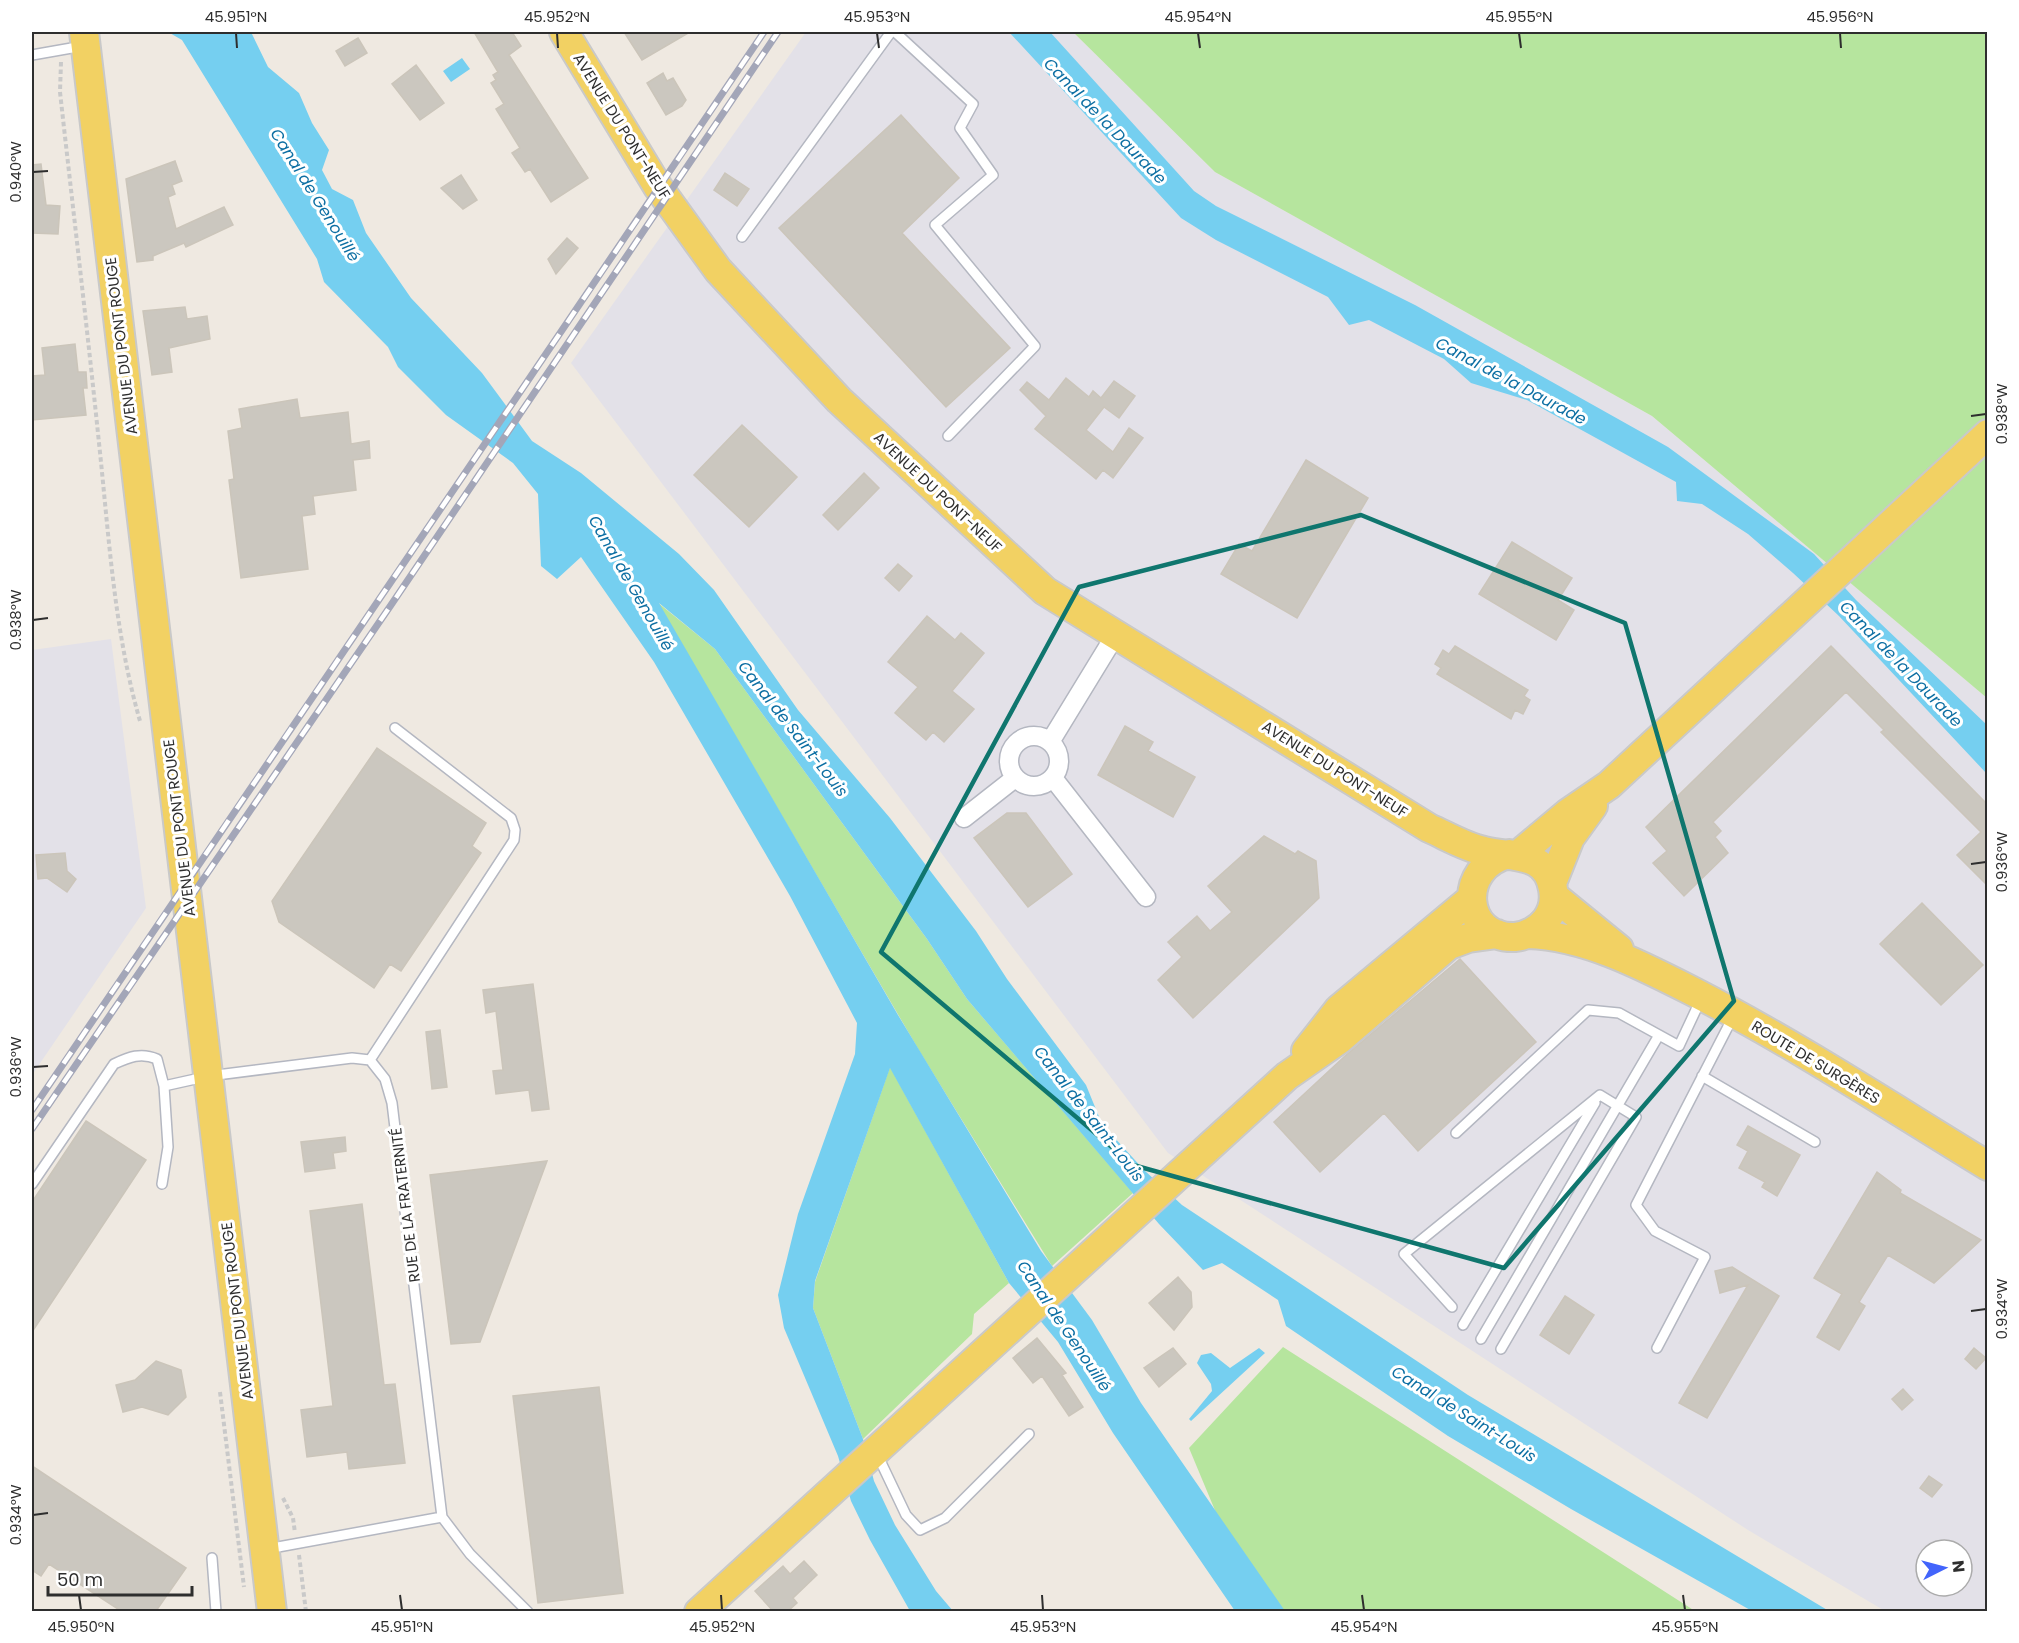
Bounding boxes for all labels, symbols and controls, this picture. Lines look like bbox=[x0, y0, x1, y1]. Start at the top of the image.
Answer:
text: 45.951°N bbox=[205, 6, 267, 27]
text: 45.952°N bbox=[524, 6, 590, 27]
text: 45.953°N bbox=[844, 6, 910, 27]
text: 45.954°N bbox=[1164, 6, 1232, 27]
text: 45.955°N bbox=[1486, 6, 1553, 27]
text: 45.956°N bbox=[1806, 6, 1874, 27]
street label: AVENUE DU PONT-NEUF bbox=[568, 49, 676, 203]
water label: Canal de la Daurade bbox=[1038, 53, 1172, 189]
water label: Canal de Genouillé bbox=[265, 124, 365, 266]
text: 0.940°W bbox=[5, 141, 26, 203]
street label: AVENUE DU PONT ROUGE bbox=[100, 256, 142, 436]
water label: Canal de la Daurade bbox=[1432, 331, 1591, 431]
text: 0.938°W bbox=[1991, 383, 2012, 445]
street label: AVENUE DU PONT-NEUF bbox=[869, 427, 1007, 557]
water label: Canal de Genouillé bbox=[583, 511, 679, 655]
text: 0.938°W bbox=[5, 589, 26, 651]
water label: Canal de la Daurade bbox=[1834, 596, 1968, 732]
water label: Canal de Saint-Louis bbox=[733, 656, 853, 802]
street label: AVENUE DU PONT-NEUF bbox=[1258, 715, 1412, 823]
street label: AVENUE DU PONT ROUGE bbox=[158, 738, 200, 918]
text: 0.936°W bbox=[1991, 831, 2012, 893]
street label: ROUTE DE SURGÈRES bbox=[1748, 1015, 1884, 1109]
text: 0.936°W bbox=[5, 1036, 26, 1098]
water label: Canal de Saint-Louis bbox=[1029, 1041, 1149, 1187]
street label: RUE DE LA FRATERNITÉ bbox=[385, 1126, 425, 1284]
street label: AVENUE DU PONT ROUGE bbox=[216, 1221, 258, 1401]
water label: Canal de Genouillé bbox=[1012, 1256, 1116, 1396]
text: 0.934°W bbox=[1991, 1278, 2012, 1340]
water label: Canal de Saint-Louis bbox=[1387, 1360, 1541, 1468]
text: 0.934°W bbox=[5, 1484, 26, 1546]
north arrow bbox=[1914, 1538, 1974, 1598]
scale bar bbox=[48, 1559, 192, 1597]
text: N bbox=[1946, 1559, 1970, 1574]
text: 50 m bbox=[57, 1567, 103, 1592]
text: 45.950°N bbox=[48, 1616, 115, 1637]
text: 45.951°N bbox=[371, 1616, 433, 1637]
text: 45.952°N bbox=[689, 1616, 755, 1637]
text: 45.953°N bbox=[1010, 1616, 1076, 1637]
text: 45.954°N bbox=[1330, 1616, 1398, 1637]
text: 45.955°N bbox=[1652, 1616, 1719, 1637]

